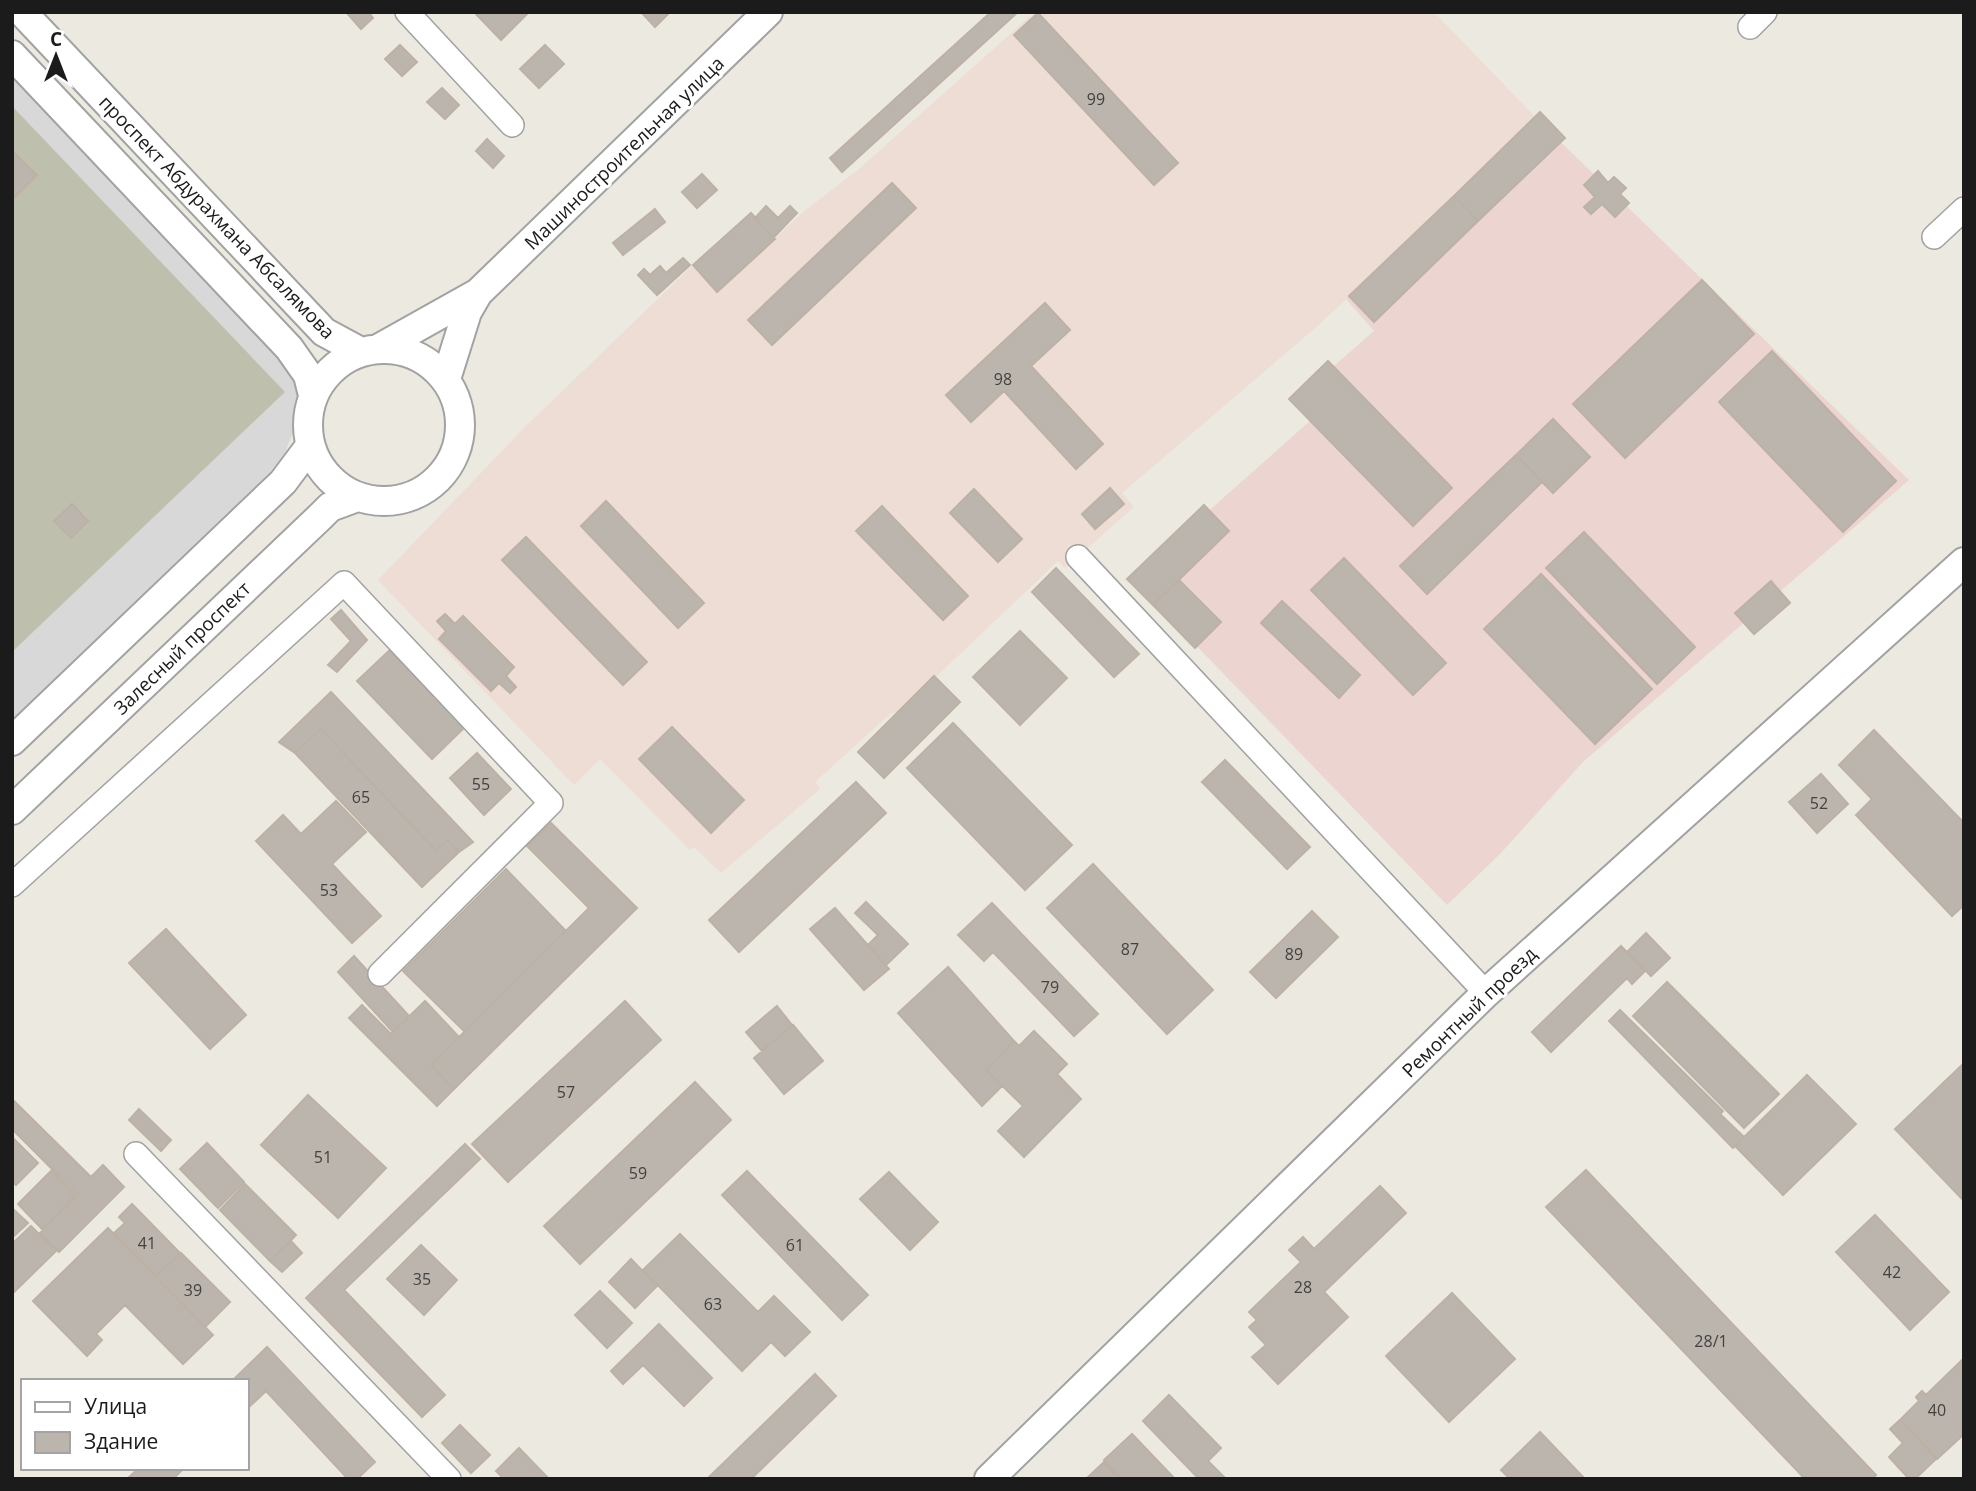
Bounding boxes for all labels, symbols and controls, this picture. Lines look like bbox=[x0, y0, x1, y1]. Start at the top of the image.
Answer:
north arrow bbox=[21, 21, 91, 91]
text: С bbox=[50, 26, 62, 52]
street label: Машиностроительная улица bbox=[519, 51, 729, 255]
house number: 99 bbox=[1087, 88, 1105, 110]
street label: проспект Абдурахмана Абсалямова bbox=[93, 90, 341, 344]
house number: 98 bbox=[994, 368, 1012, 390]
street label: Залесный проспект bbox=[108, 576, 256, 720]
house number: 55 bbox=[472, 773, 490, 795]
house number: 65 bbox=[352, 786, 370, 808]
house number: 52 bbox=[1810, 792, 1828, 814]
house number: 53 bbox=[320, 879, 338, 901]
house number: 87 bbox=[1121, 938, 1139, 960]
street label: Ремонтный проезд bbox=[1396, 941, 1542, 1083]
house number: 89 bbox=[1285, 943, 1303, 965]
house number: 79 bbox=[1041, 976, 1059, 998]
house number: 57 bbox=[557, 1081, 575, 1103]
house number: 51 bbox=[314, 1146, 332, 1168]
house number: 59 bbox=[629, 1162, 647, 1184]
house number: 41 bbox=[138, 1232, 156, 1254]
house number: 61 bbox=[786, 1234, 804, 1256]
house number: 42 bbox=[1883, 1261, 1901, 1283]
house number: 35 bbox=[413, 1268, 431, 1290]
house number: 28 bbox=[1294, 1276, 1312, 1298]
house number: 39 bbox=[184, 1279, 202, 1301]
house number: 63 bbox=[704, 1293, 722, 1315]
house number: 28/1 bbox=[1694, 1330, 1728, 1352]
legend bbox=[21, 1379, 248, 1470]
text: Улица bbox=[84, 1392, 147, 1420]
house number: 40 bbox=[1928, 1399, 1946, 1421]
text: Здание bbox=[84, 1427, 158, 1455]

